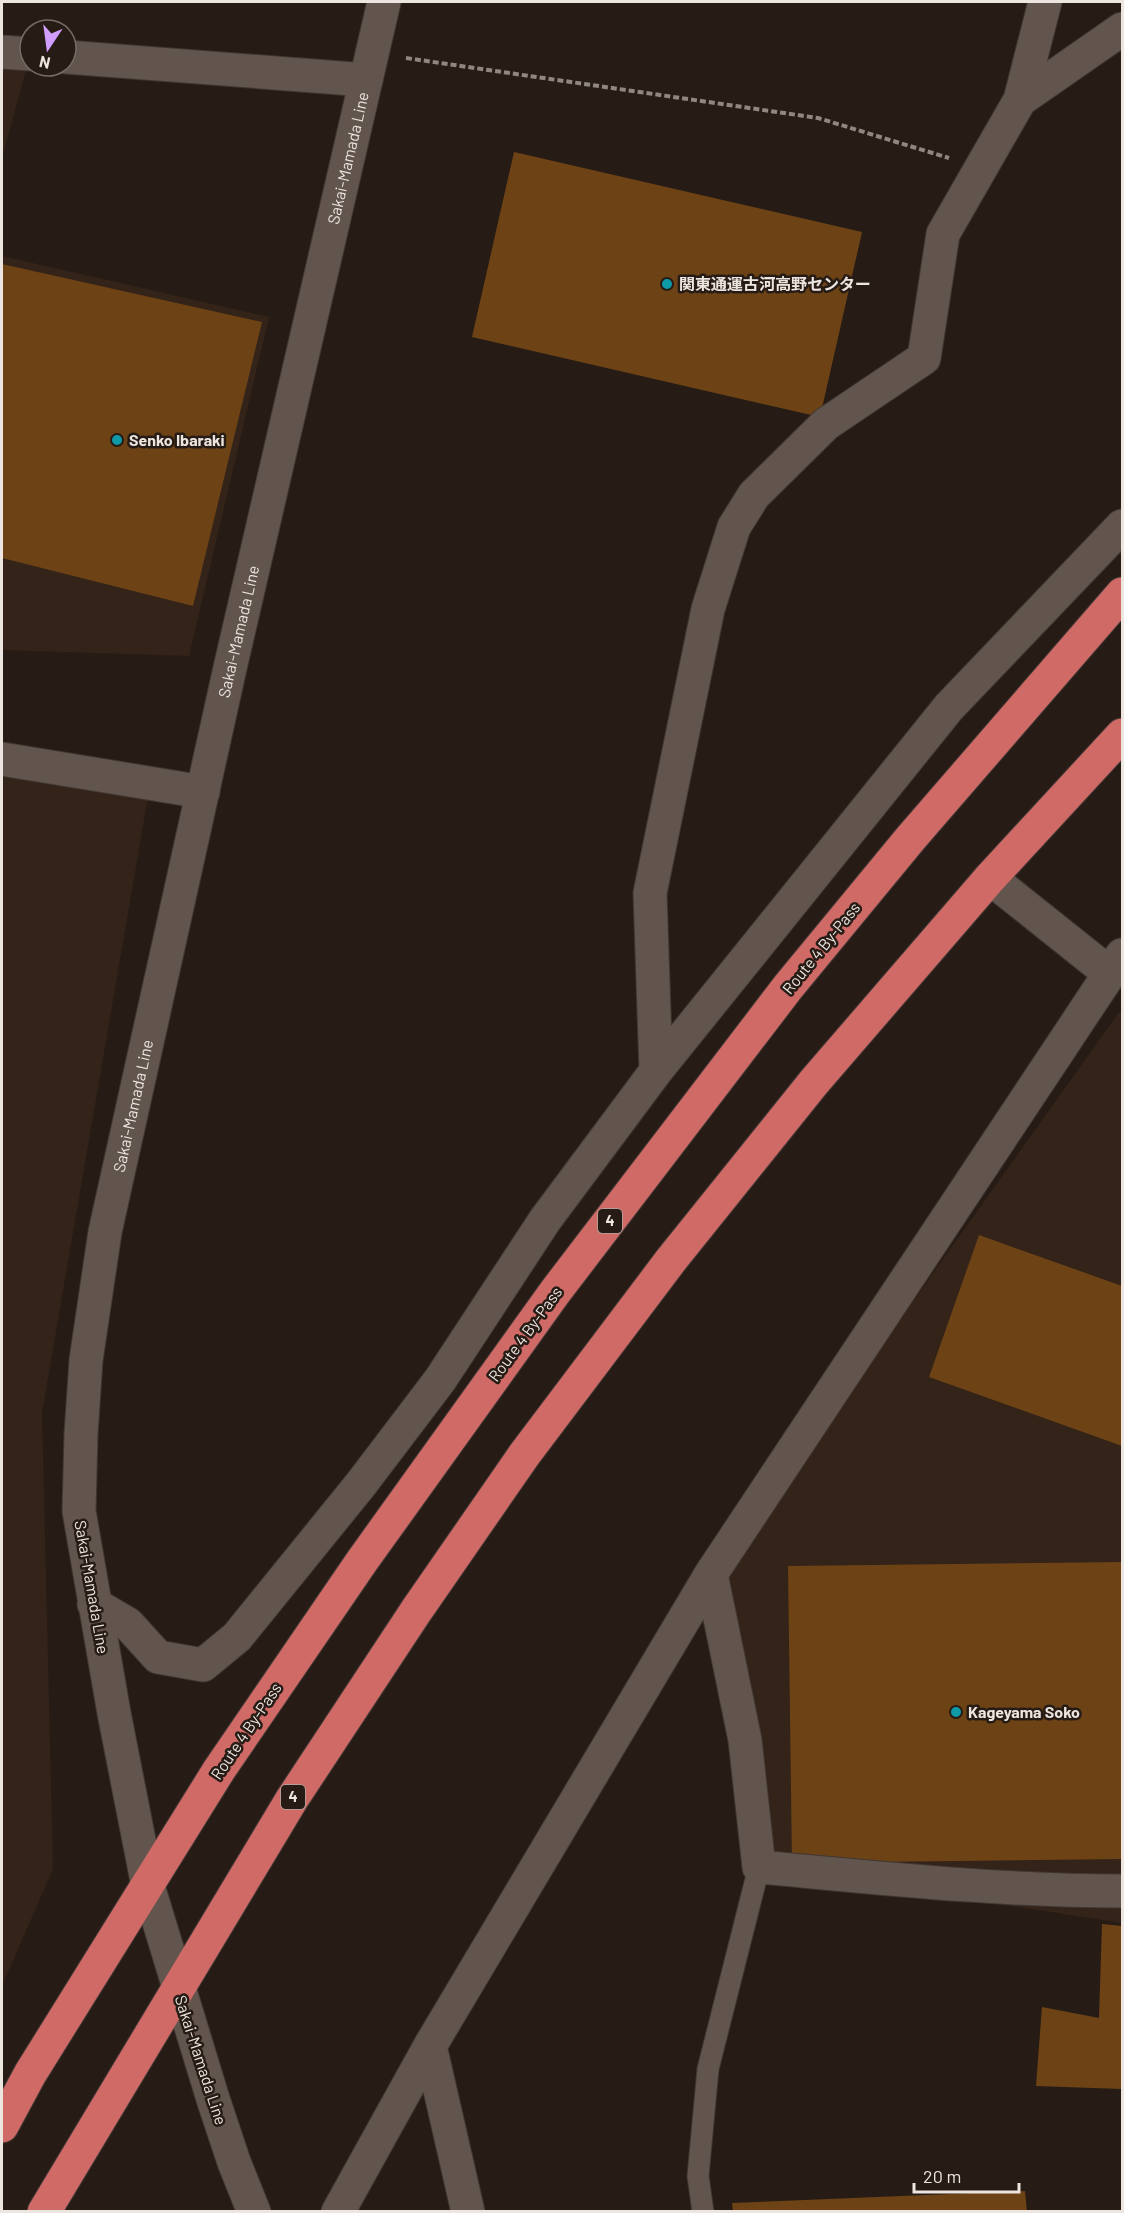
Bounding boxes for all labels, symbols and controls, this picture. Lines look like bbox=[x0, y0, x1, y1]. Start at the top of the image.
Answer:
north arrow bbox=[18, 18, 78, 78]
text: N bbox=[37, 53, 52, 74]
street label: Sakai-Mamada Line bbox=[323, 90, 372, 226]
place label: 関東通運古河高野センター bbox=[679, 274, 871, 293]
marker: 関東通運古河高野センター bbox=[660, 277, 674, 291]
place label: Senko Ibaraki bbox=[129, 430, 225, 449]
marker: Senko Ibaraki bbox=[110, 433, 124, 447]
street label: Sakai-Mamada Line bbox=[214, 563, 262, 699]
street label: Route 4 By-Pass bbox=[778, 898, 863, 997]
street label: Sakai-Mamada Line bbox=[109, 1038, 156, 1174]
road number: 4 bbox=[598, 1209, 622, 1233]
street label: Route 4 By-Pass bbox=[484, 1283, 565, 1385]
street label: Sakai-Mamada Line bbox=[71, 1519, 114, 1655]
street label: Route 4 By-Pass bbox=[206, 1679, 285, 1783]
place label: Kageyama Soko bbox=[968, 1702, 1080, 1721]
marker: Kageyama Soko bbox=[949, 1705, 963, 1719]
road number: 4 bbox=[281, 1785, 305, 1809]
street label: Sakai-Mamada Line bbox=[172, 1993, 231, 2127]
scale bar bbox=[914, 2156, 1019, 2194]
text: 20 m bbox=[923, 2165, 961, 2187]

